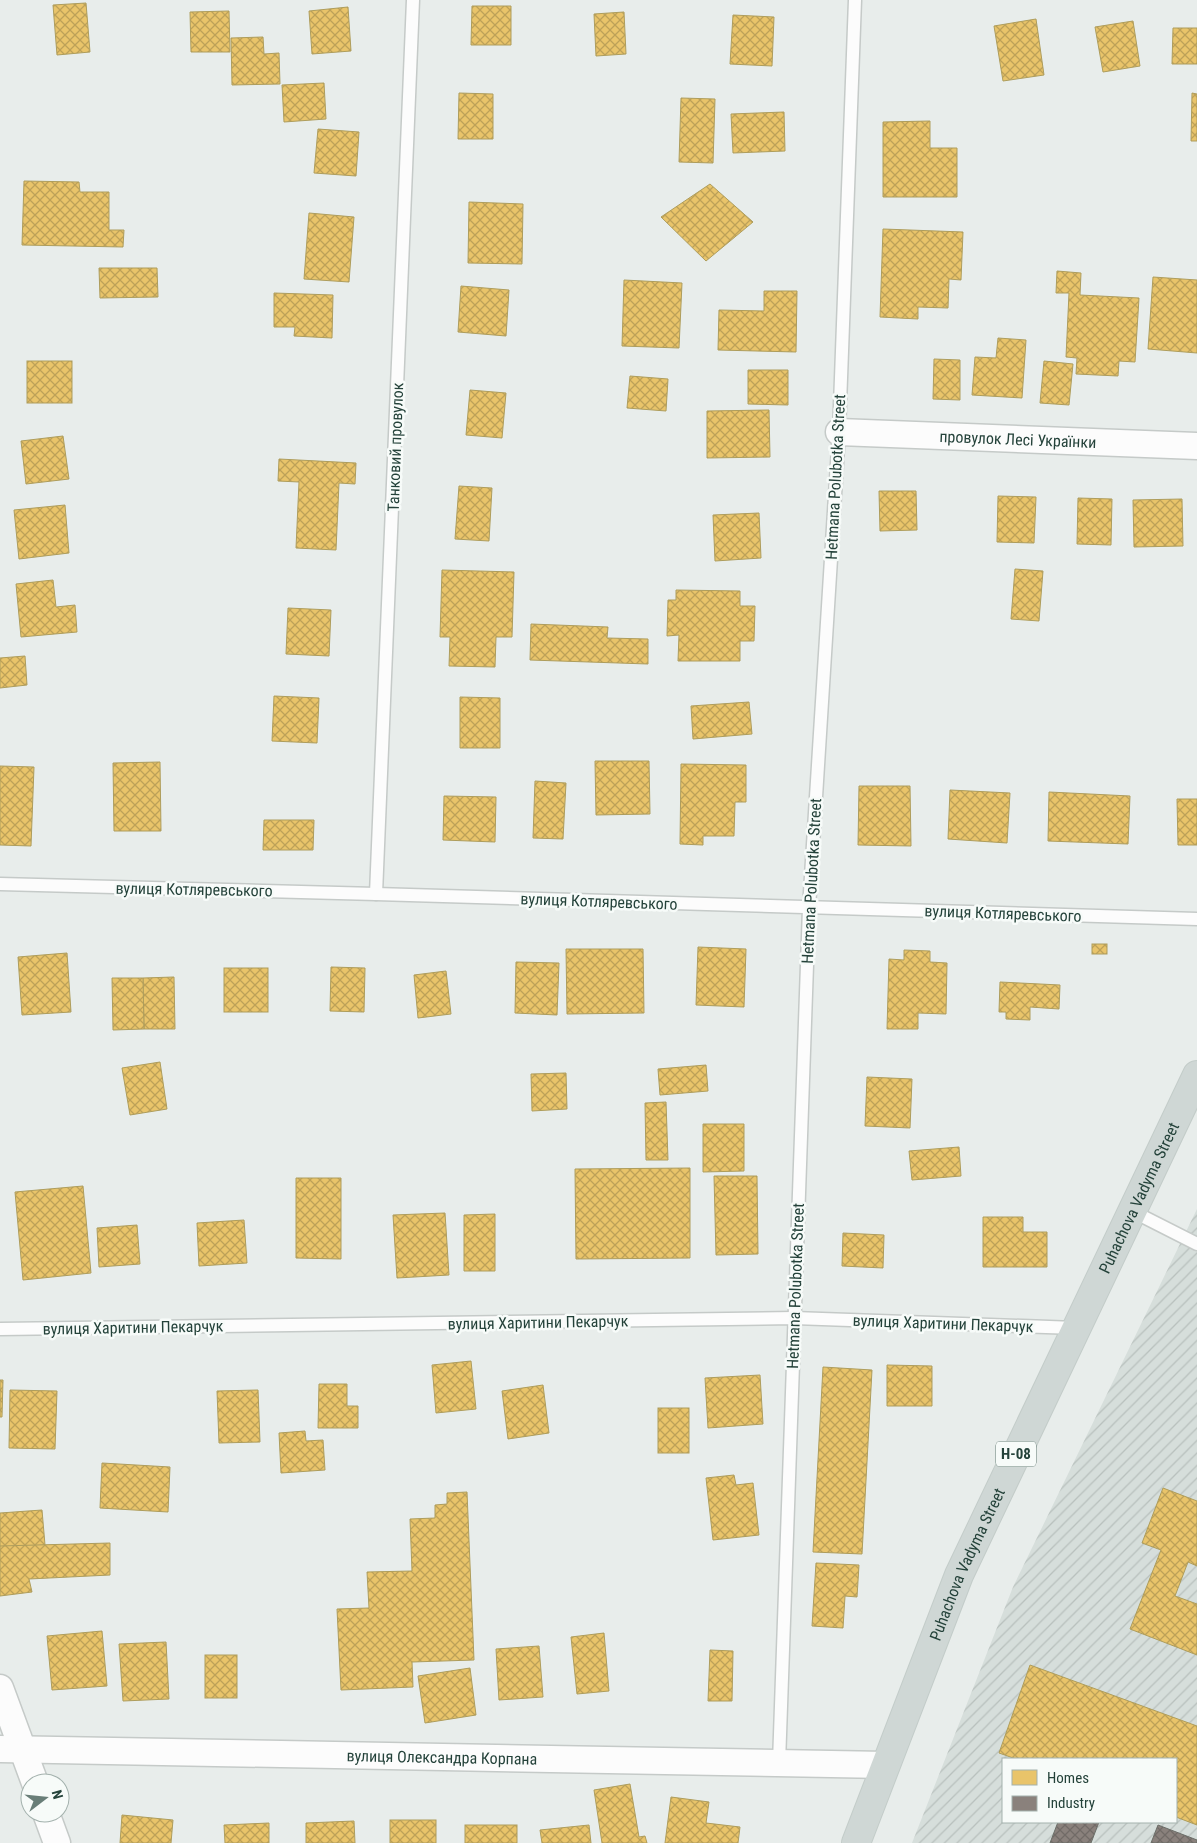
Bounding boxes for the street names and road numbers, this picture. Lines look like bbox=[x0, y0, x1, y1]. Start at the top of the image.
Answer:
street label: Танковий провулок bbox=[384, 382, 407, 512]
street label: Hetmana Polubotka Street bbox=[822, 393, 849, 560]
street label: провулок Лесі Українки bbox=[939, 427, 1097, 452]
street label: Hetmana Polubotka Street bbox=[798, 797, 825, 964]
street label: вулиця Котляревського bbox=[115, 879, 273, 900]
street label: вулиця Котляревського bbox=[520, 889, 678, 914]
street label: вулиця Котляревського bbox=[924, 901, 1082, 926]
street label: Puhachova Vadyma Street bbox=[1095, 1119, 1183, 1276]
street label: Hetmana Polubotka Street bbox=[783, 1203, 808, 1369]
street label: вулиця Харитини Пекарчук bbox=[448, 1311, 629, 1334]
street label: вулиця Харитини Пекарчук bbox=[852, 1311, 1034, 1336]
street label: вулиця Харитини Пекарчук bbox=[43, 1316, 224, 1339]
road number: Н-08 bbox=[996, 1442, 1036, 1466]
street label: Puhachova Vadyma Street bbox=[926, 1485, 1009, 1644]
street label: вулиця Олександра Корпана bbox=[346, 1746, 537, 1769]

